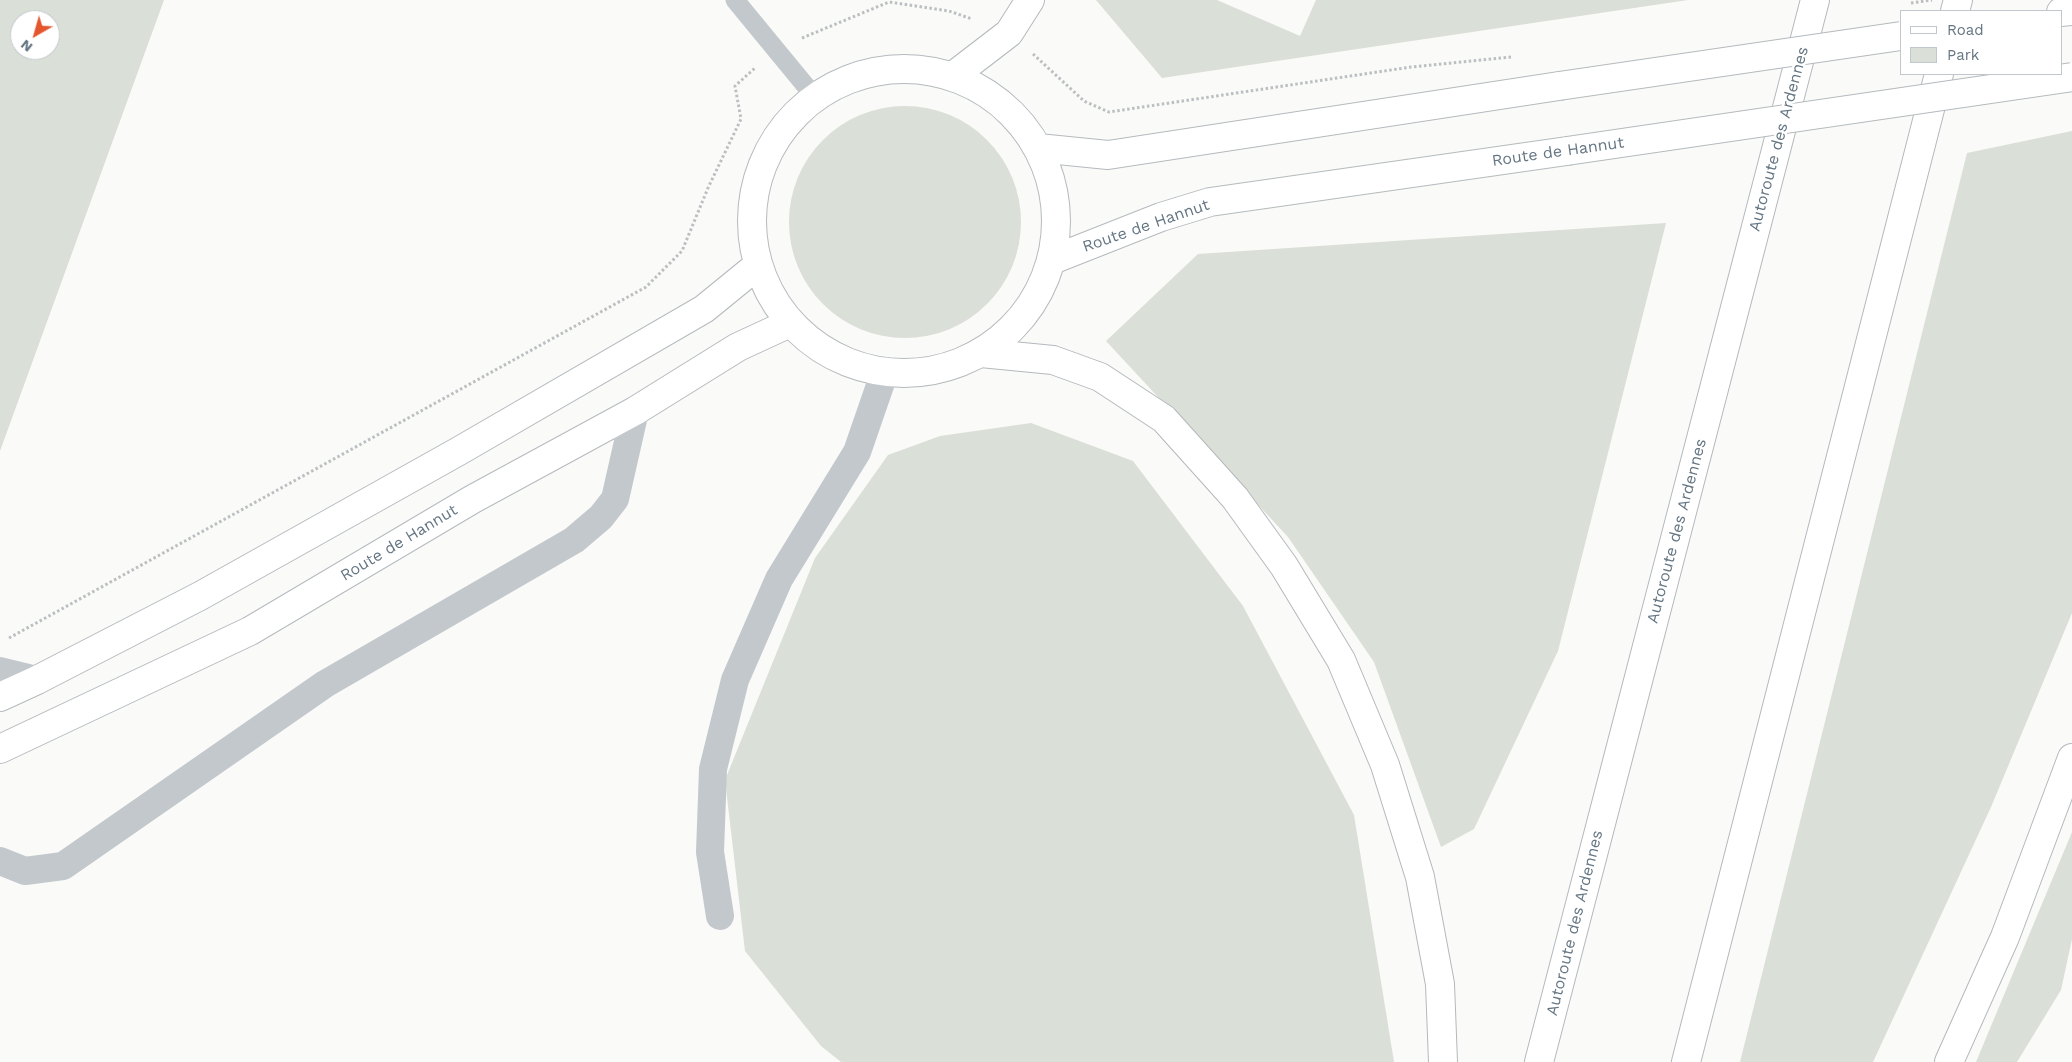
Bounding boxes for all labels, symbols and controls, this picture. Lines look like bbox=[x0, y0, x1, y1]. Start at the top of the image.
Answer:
north arrow bbox=[10, 10, 60, 60]
legend bbox=[1900, 10, 2062, 75]
text: Road bbox=[1947, 21, 1984, 39]
text: N bbox=[17, 37, 35, 56]
street label: Autoroute des Ardennes bbox=[1745, 45, 1813, 233]
text: Park bbox=[1947, 46, 1979, 64]
street label: Route de Hannut bbox=[1491, 133, 1625, 171]
street label: Route de Hannut bbox=[1080, 195, 1212, 257]
street label: Autoroute des Ardennes bbox=[1643, 437, 1711, 625]
street label: Route de Hannut bbox=[337, 501, 461, 585]
street label: Autoroute des Ardennes bbox=[1543, 828, 1607, 1018]

